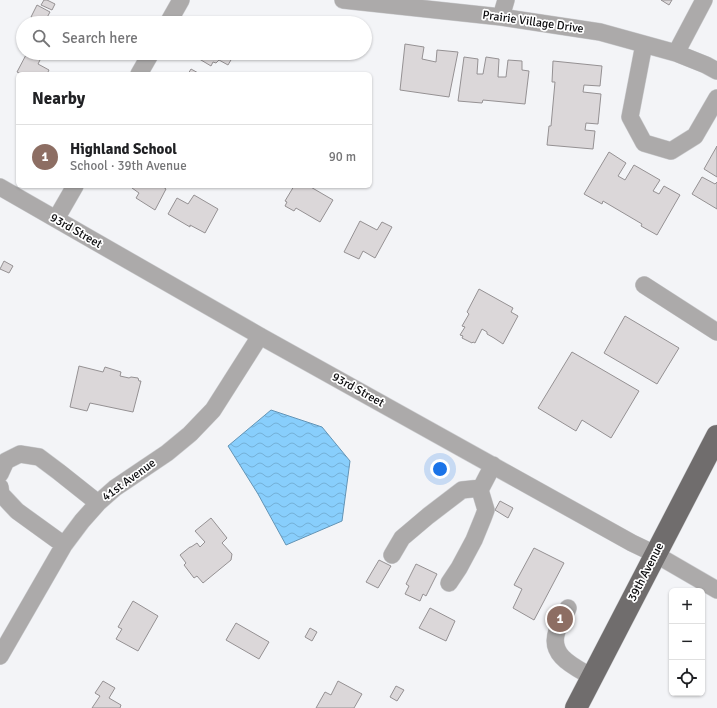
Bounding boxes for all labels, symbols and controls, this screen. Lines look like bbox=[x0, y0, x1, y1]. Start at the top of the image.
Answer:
street label: Prairie Village Drive bbox=[482, 7, 584, 37]
search box bbox=[16, 16, 372, 60]
icon: search bbox=[30, 27, 52, 49]
text: Search here bbox=[62, 29, 138, 47]
text: Nearby bbox=[32, 88, 85, 109]
text: Highland School bbox=[70, 140, 177, 158]
text: 1 bbox=[41, 149, 49, 165]
text: 90 m bbox=[329, 149, 356, 165]
text: School · 39th Avenue bbox=[70, 158, 187, 174]
street label: 93rd Street bbox=[47, 210, 105, 252]
street label: 93rd Street bbox=[329, 369, 387, 411]
street label: 41st Avenue bbox=[99, 456, 159, 504]
your location bbox=[430, 459, 450, 479]
street label: 39th Avenue bbox=[625, 540, 667, 604]
map controls bbox=[669, 588, 705, 696]
button: + bbox=[669, 588, 705, 624]
pin: 1 bbox=[547, 604, 573, 634]
button: − bbox=[669, 624, 705, 660]
button: locate bbox=[669, 660, 705, 696]

